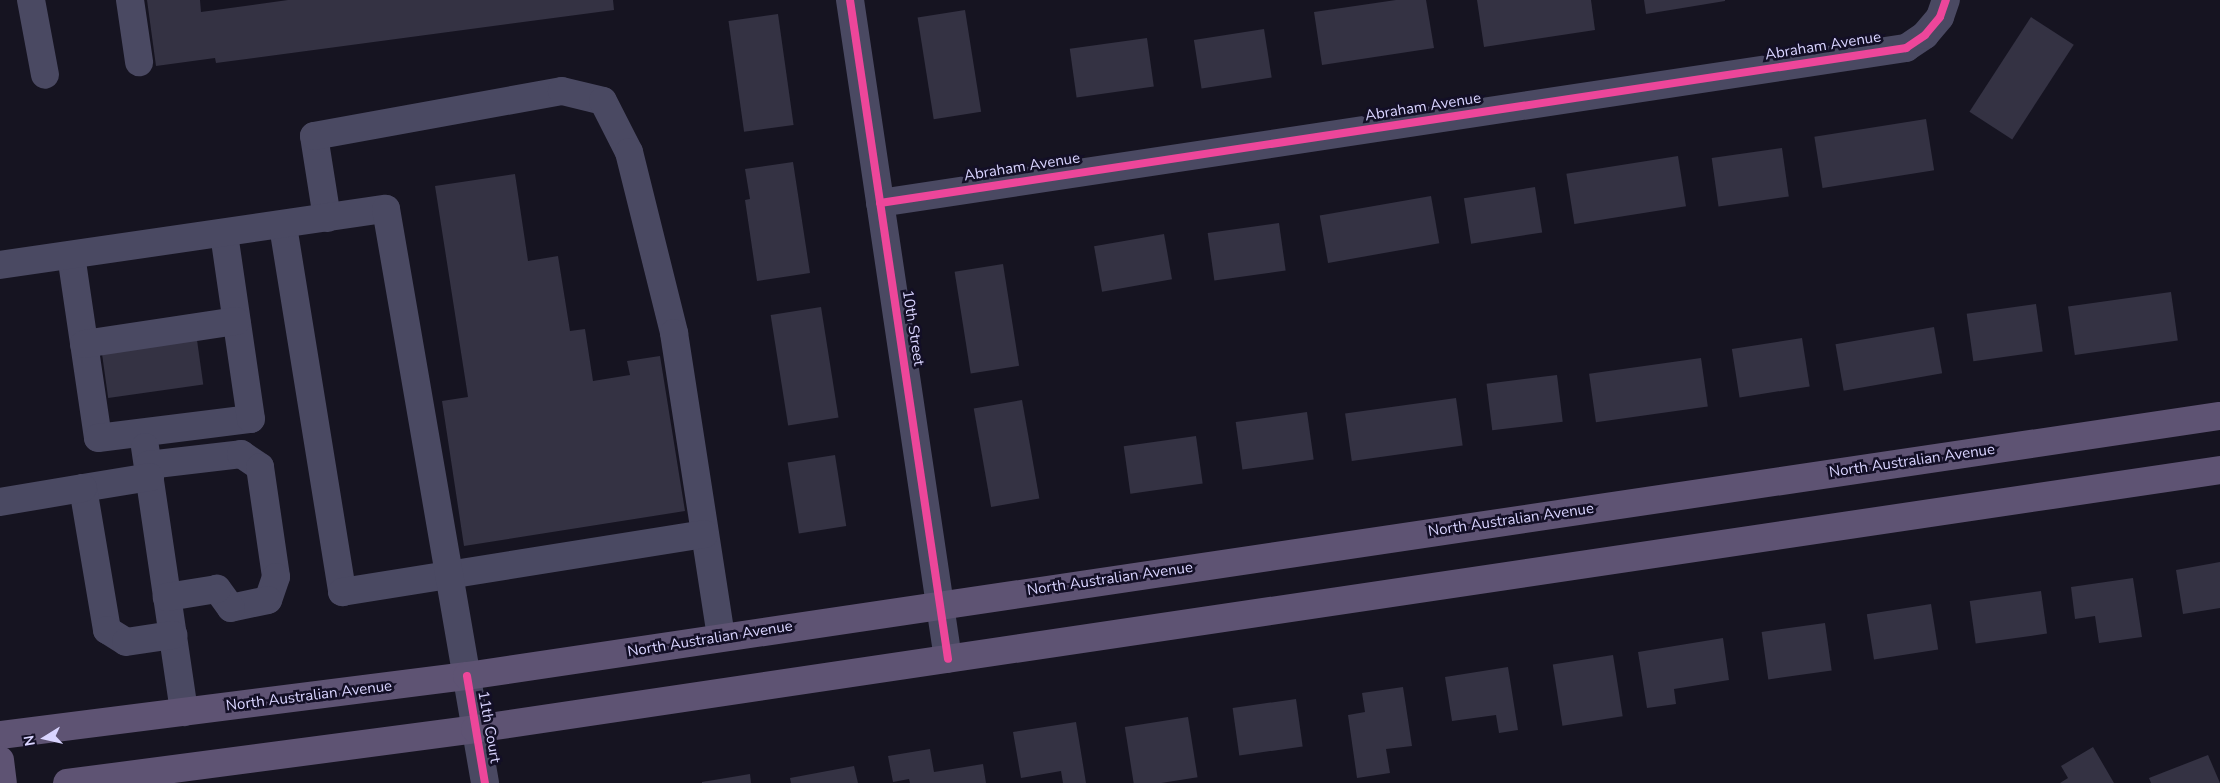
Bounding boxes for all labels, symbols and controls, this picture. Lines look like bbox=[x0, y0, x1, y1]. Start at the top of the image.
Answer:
street label: Abraham Avenue bbox=[1764, 28, 1882, 64]
street label: Abraham Avenue bbox=[1364, 89, 1482, 125]
street label: Abraham Avenue bbox=[963, 149, 1081, 185]
street label: 10th Street bbox=[898, 289, 928, 367]
street label: North Australian Avenue bbox=[1828, 440, 1996, 482]
street label: North Australian Avenue bbox=[1427, 499, 1595, 541]
street label: North Australian Avenue bbox=[1026, 558, 1194, 600]
street label: North Australian Avenue bbox=[626, 617, 794, 661]
street label: North Australian Avenue bbox=[225, 677, 393, 715]
street label: 11th Court bbox=[474, 690, 504, 764]
north arrow bbox=[20, 713, 70, 763]
text: N bbox=[19, 734, 40, 748]

